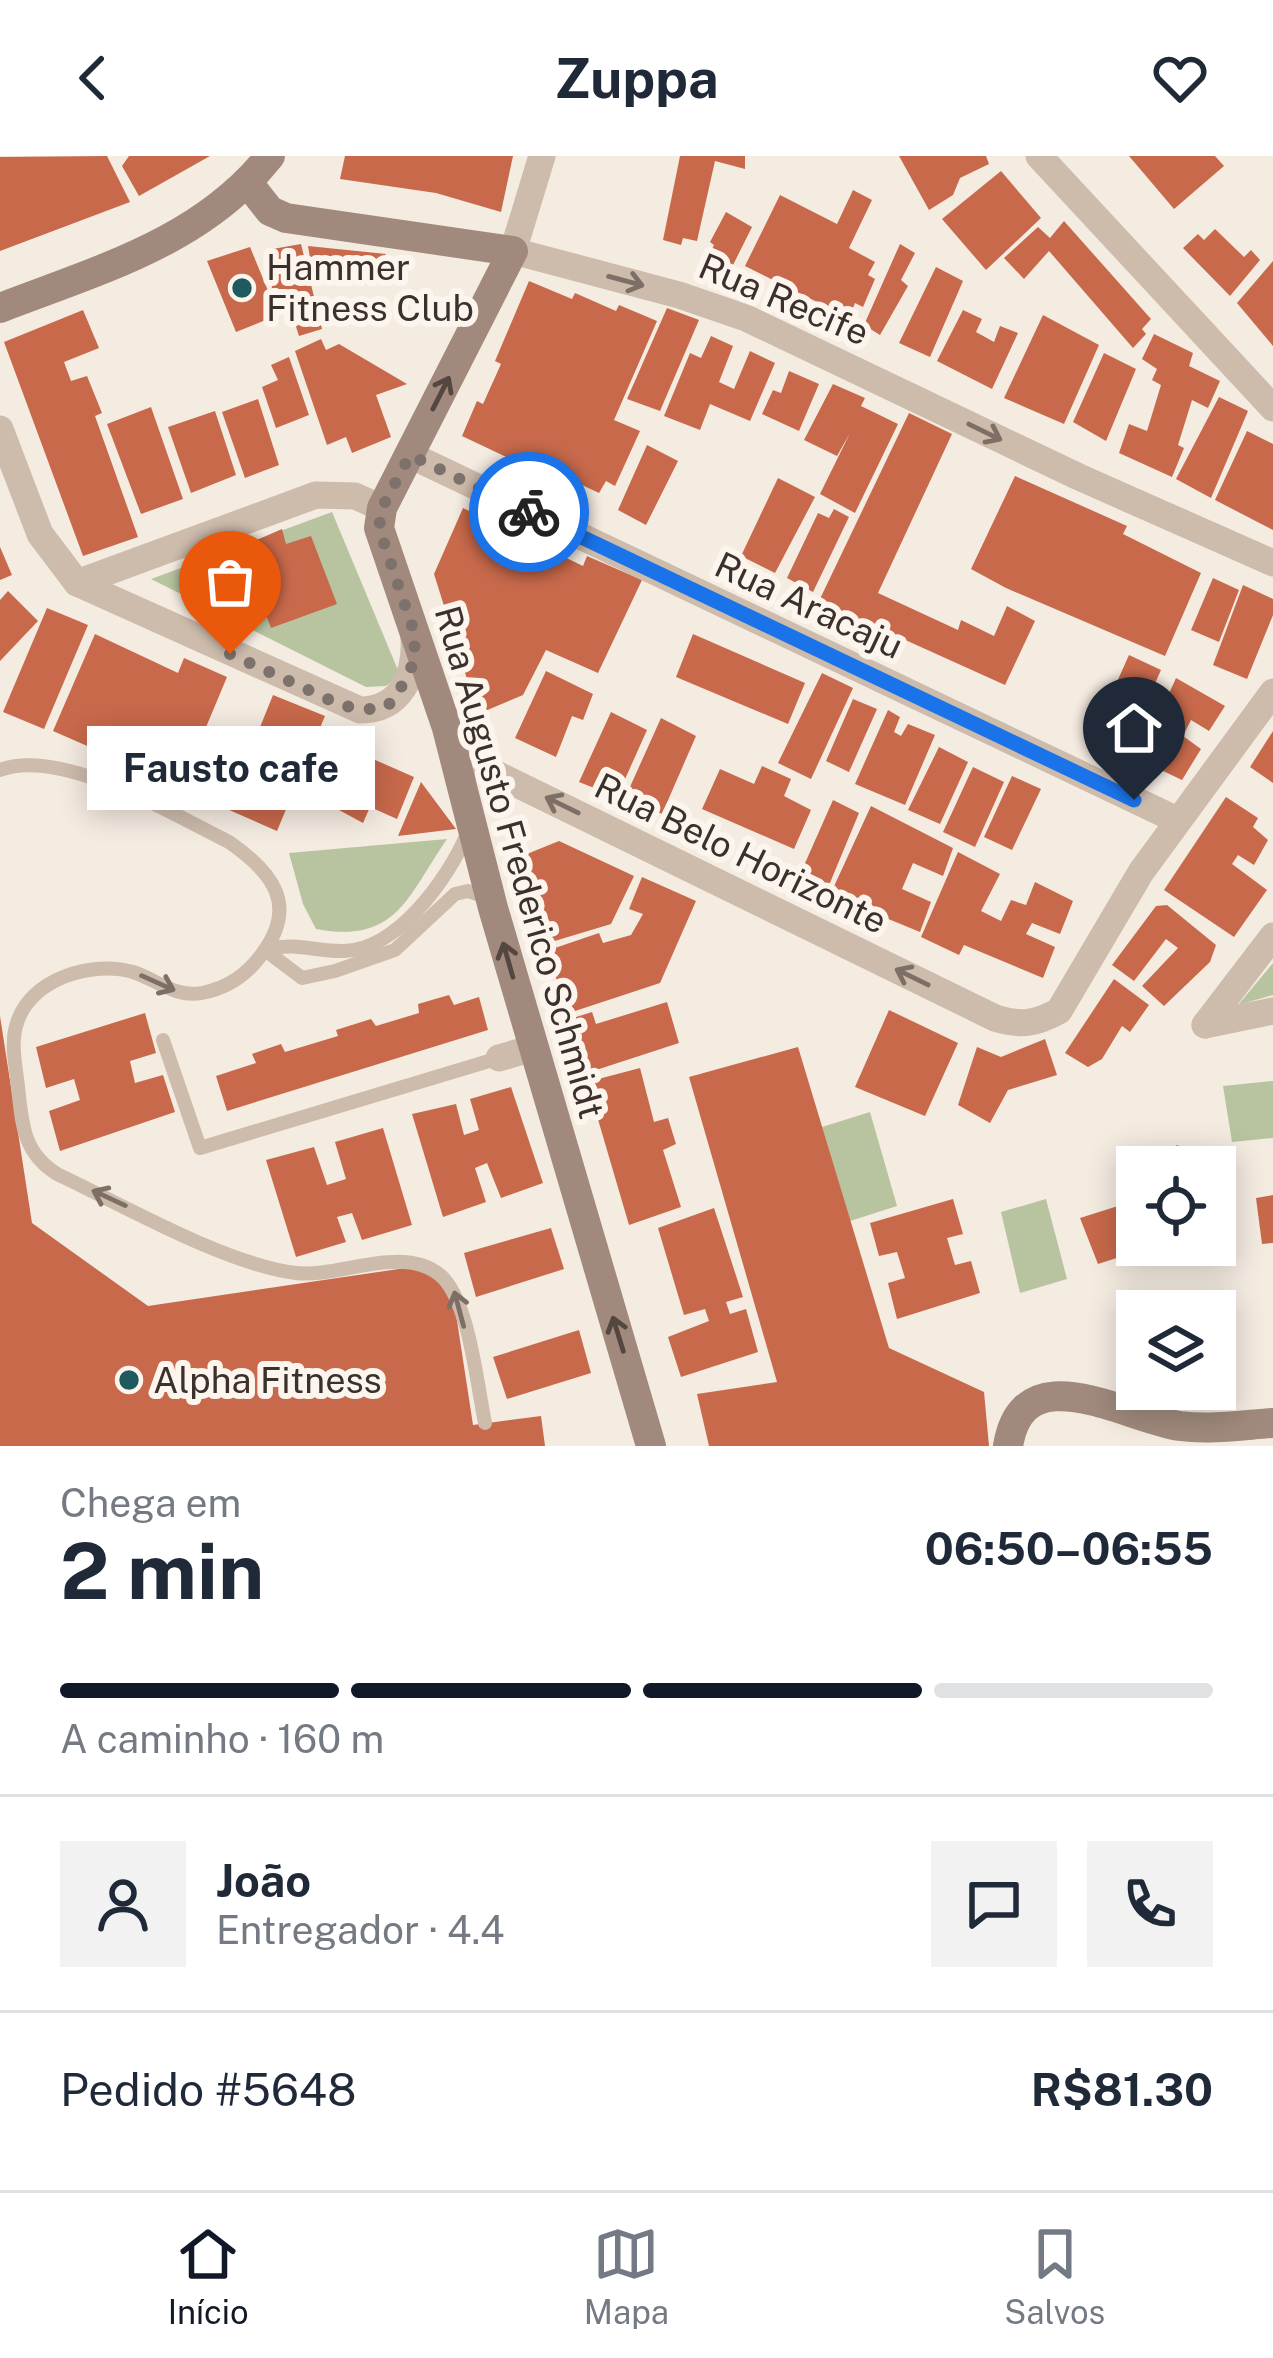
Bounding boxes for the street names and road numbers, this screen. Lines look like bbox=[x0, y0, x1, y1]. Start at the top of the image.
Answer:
street label: Rua Recife bbox=[693, 244, 875, 354]
street label: Rua Aracaju bbox=[709, 543, 909, 667]
street label: Rua Augusto Frederico Schmidt bbox=[427, 601, 613, 1123]
street label: Rua Belo Horizonte bbox=[588, 764, 894, 942]

